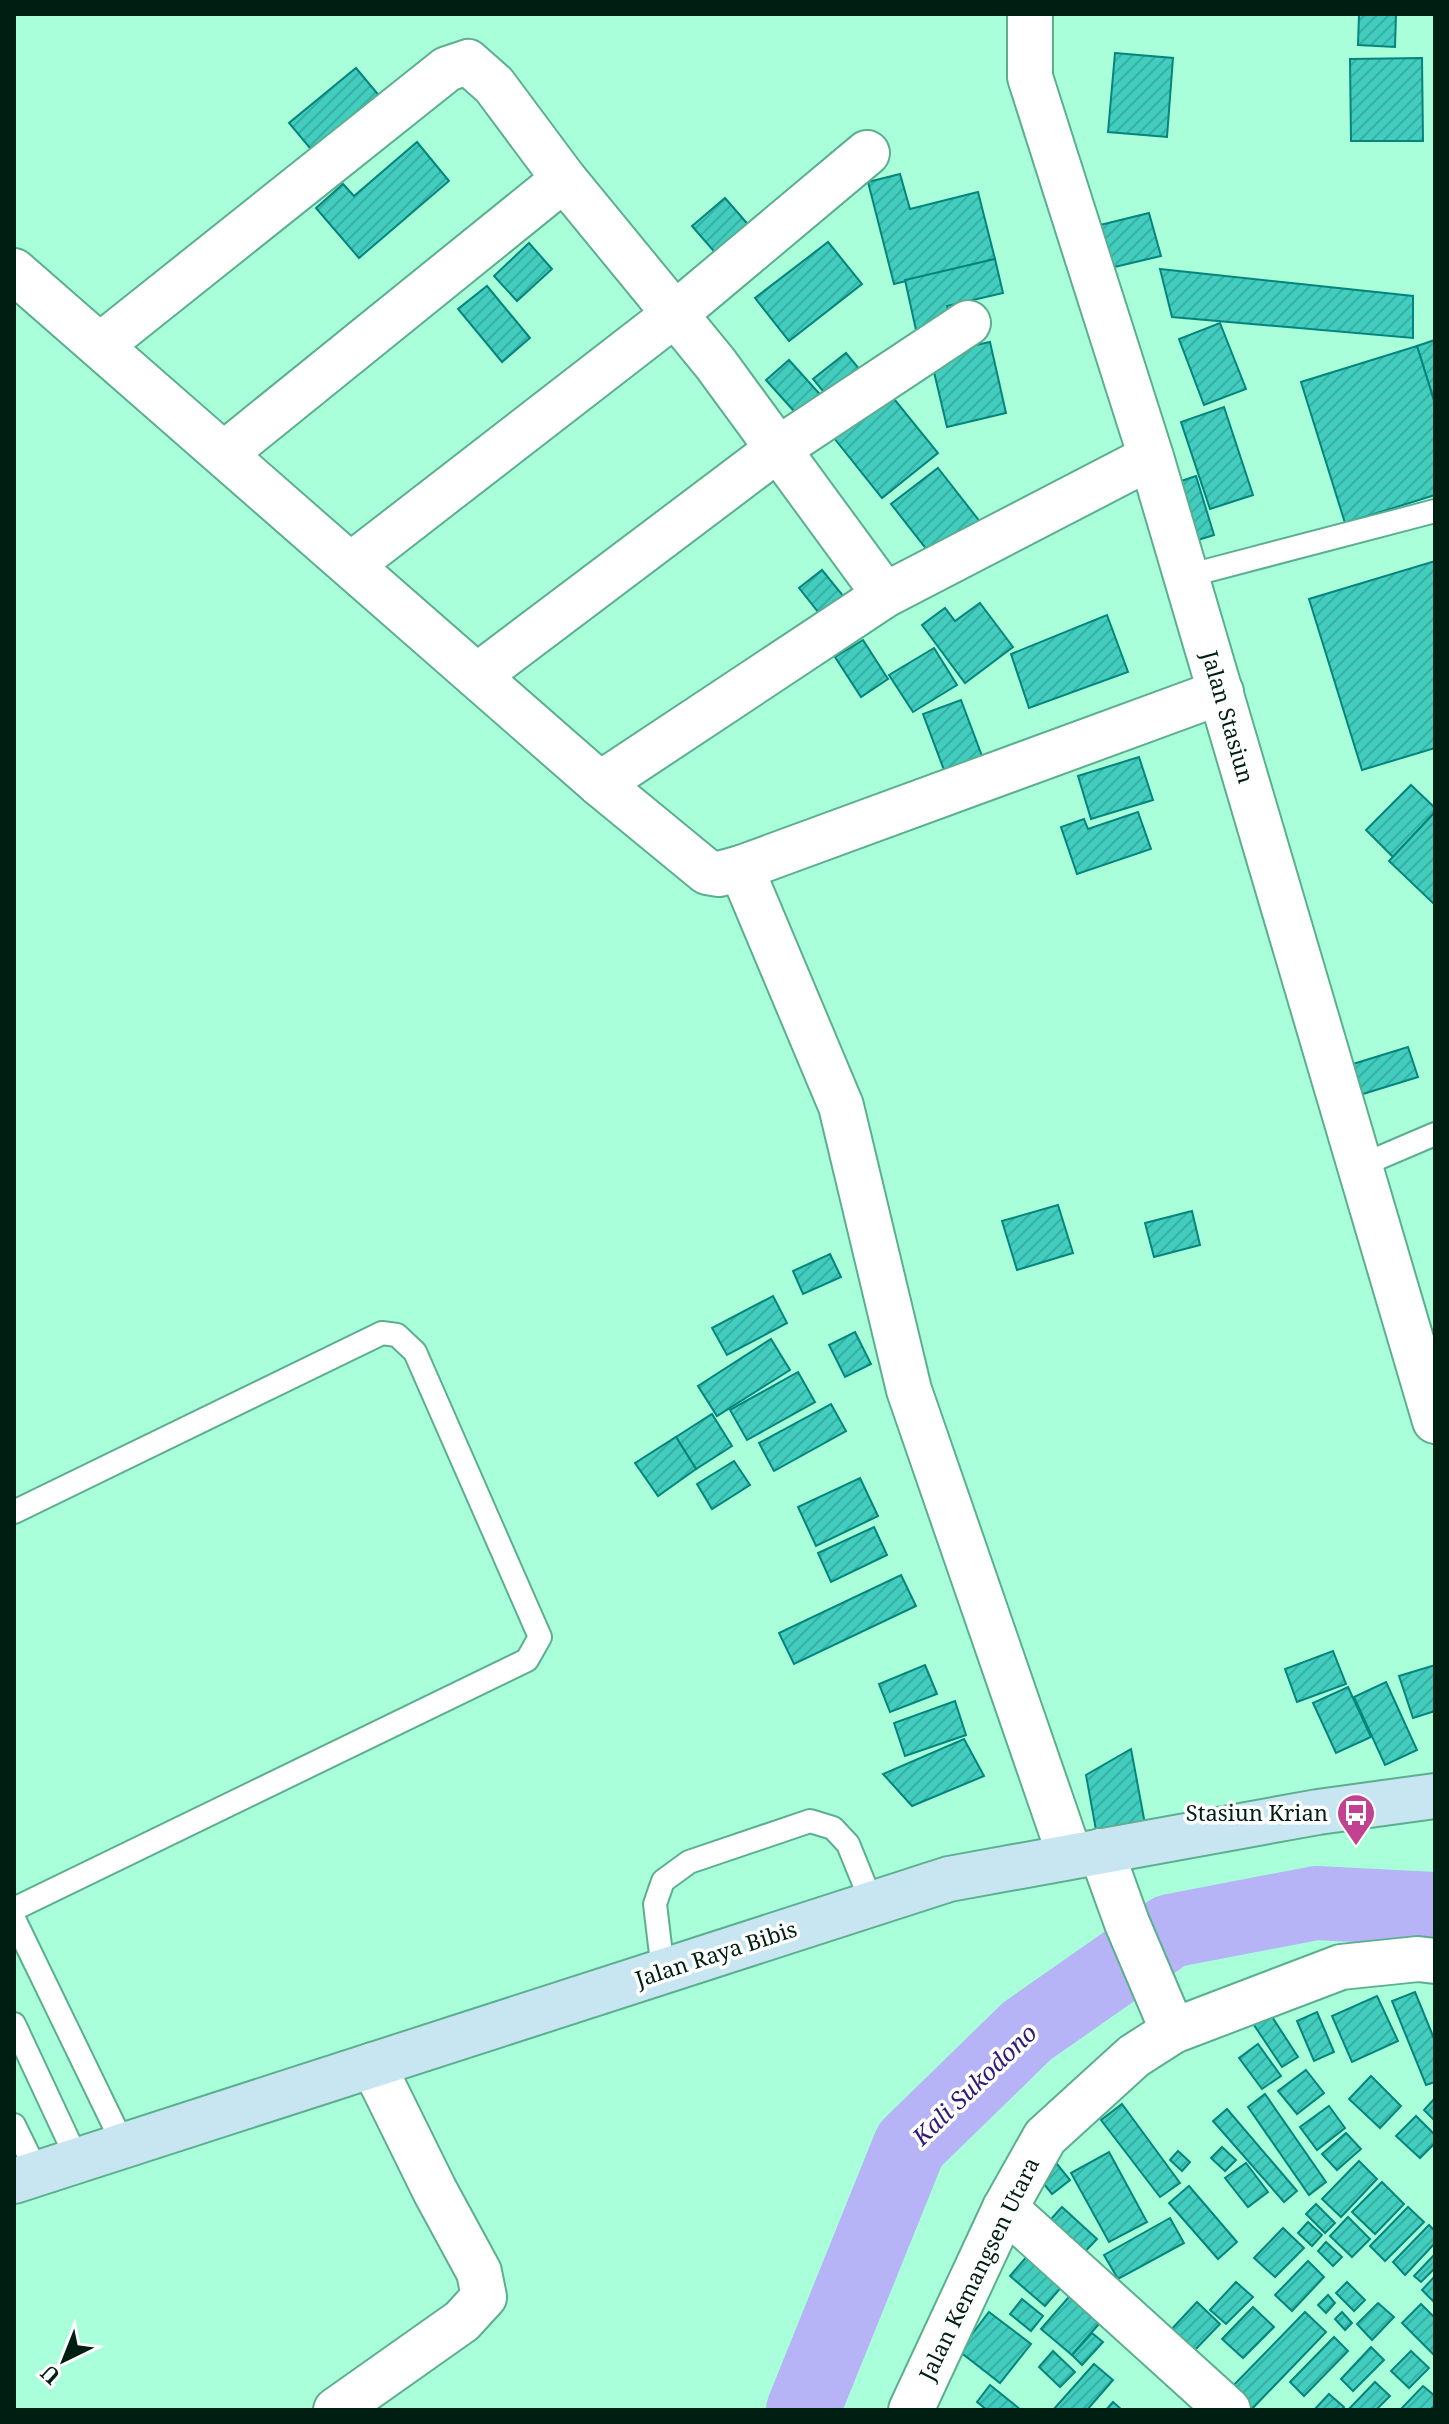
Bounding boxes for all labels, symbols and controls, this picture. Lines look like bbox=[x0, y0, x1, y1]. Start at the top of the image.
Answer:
street label: Jalan Stasiun bbox=[1195, 646, 1262, 787]
bus stop icon: Stasiun Krian bbox=[1335, 1792, 1377, 1847]
place label: Stasiun Krian bbox=[1186, 1797, 1328, 1827]
street label: Jalan Raya Bibis bbox=[630, 1913, 800, 1994]
water label: Kali Sukodono bbox=[904, 2016, 1044, 2153]
street label: Jalan Kemangsen Utara bbox=[910, 2152, 1045, 2386]
north arrow bbox=[24, 2320, 104, 2400]
text: U bbox=[33, 2358, 66, 2392]

